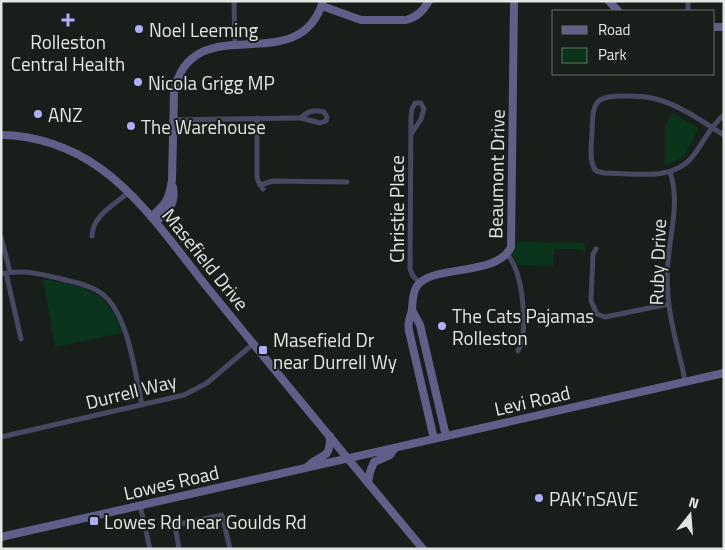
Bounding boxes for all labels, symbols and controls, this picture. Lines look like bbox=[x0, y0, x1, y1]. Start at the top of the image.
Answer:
legend bbox=[552, 10, 715, 75]
marker: Rolleston Central Health bbox=[61, 13, 75, 27]
place label: Noel Leeming bbox=[149, 15, 258, 44]
text: Road bbox=[598, 18, 630, 41]
marker: Noel Leeming bbox=[133, 23, 145, 35]
place label: Rolleston Central Health bbox=[11, 27, 125, 78]
text: Park bbox=[598, 43, 627, 66]
place label: Nicola Grigg MP bbox=[148, 68, 275, 97]
marker: Nicola Grigg MP bbox=[132, 76, 144, 88]
place label: ANZ bbox=[48, 100, 82, 129]
marker: ANZ bbox=[32, 108, 44, 120]
street label: Beaumont Drive bbox=[480, 109, 512, 239]
place label: The Warehouse bbox=[141, 112, 266, 141]
marker: The Warehouse bbox=[125, 120, 137, 132]
street label: Christie Place bbox=[382, 155, 411, 263]
street label: Masefield Drive bbox=[156, 202, 256, 316]
street label: Ruby Drive bbox=[641, 218, 673, 306]
place label: The Cats Pajamas Rolleston bbox=[452, 301, 594, 352]
marker: The Cats Pajamas Rolleston bbox=[436, 320, 448, 332]
place label: Masefield Dr near Durrell Wy bbox=[273, 325, 397, 376]
marker: Masefield Dr near Durrell Wy bbox=[257, 344, 269, 356]
street label: Durrell Way bbox=[82, 366, 180, 416]
street label: Levi Road bbox=[491, 377, 573, 423]
street label: Lowes Road bbox=[120, 457, 222, 507]
place label: PAK'nSAVE bbox=[549, 484, 638, 513]
north arrow bbox=[665, 490, 715, 540]
text: N bbox=[686, 491, 702, 514]
marker: PAK'nSAVE bbox=[533, 492, 545, 504]
place label: Lowes Rd near Goulds Rd bbox=[104, 507, 307, 536]
marker: Lowes Rd near Goulds Rd bbox=[88, 515, 100, 527]

